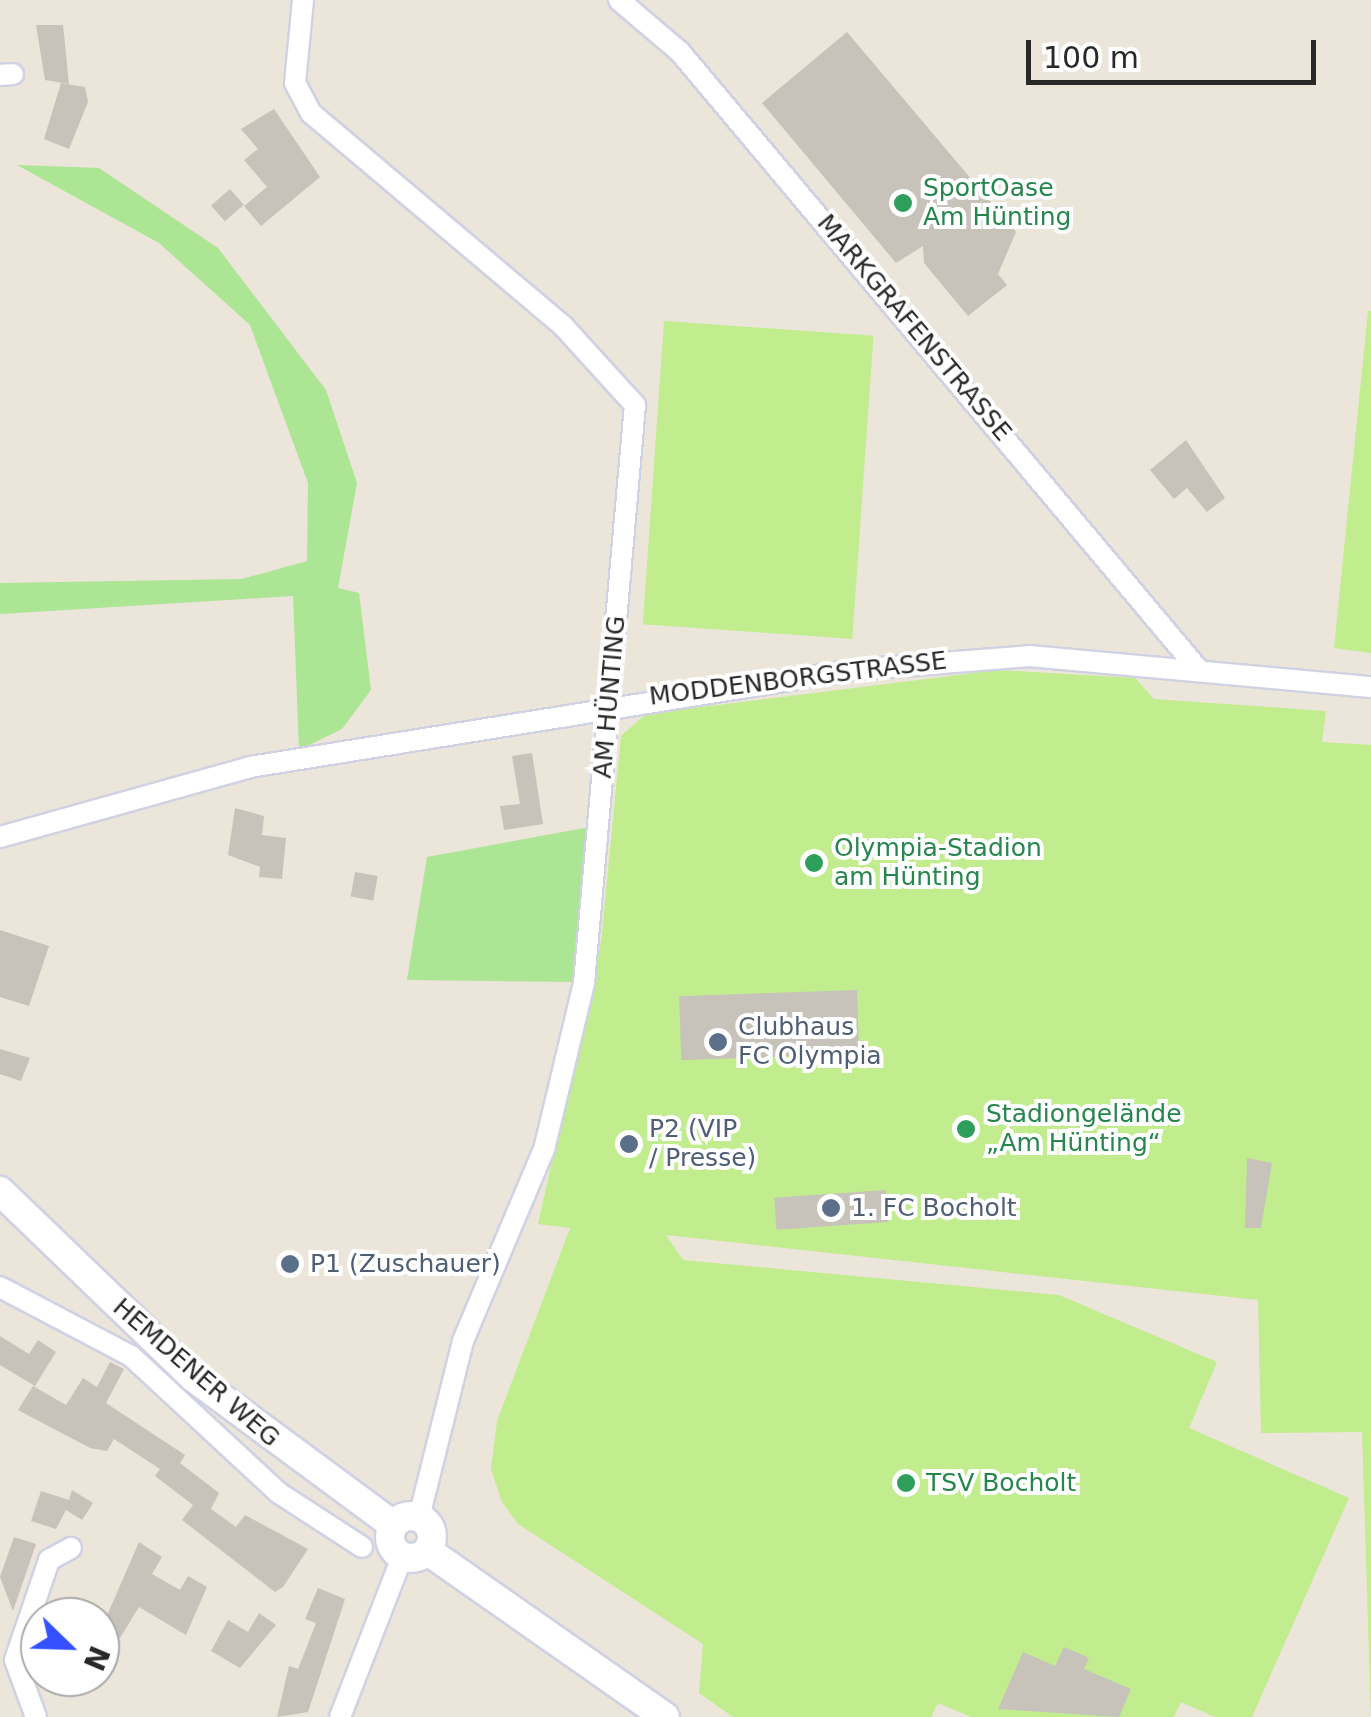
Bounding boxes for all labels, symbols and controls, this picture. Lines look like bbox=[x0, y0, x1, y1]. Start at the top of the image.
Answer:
scale bar bbox=[1031, 20, 1321, 82]
text: 100 m bbox=[1043, 40, 1139, 75]
place label: SportOase Am Hünting bbox=[923, 174, 1071, 233]
marker: SportOase Am Hünting bbox=[892, 192, 914, 214]
street label: MARKGRAFENSTRASSE bbox=[811, 209, 1017, 447]
street label: AM HÜNTING bbox=[588, 614, 632, 780]
street label: MODDENBORGSTRASSE bbox=[648, 646, 948, 712]
place label: Olympia-Stadion am Hünting bbox=[834, 834, 1042, 893]
marker: Olympia-Stadion am Hünting bbox=[803, 852, 825, 874]
place label: Clubhaus FC Olympia bbox=[738, 1013, 882, 1072]
marker: Clubhaus FC Olympia bbox=[707, 1031, 729, 1053]
place label: Stadiongelände „Am Hünting“ bbox=[986, 1100, 1182, 1159]
place label: P2 (VIP / Presse) bbox=[649, 1115, 756, 1174]
marker: Stadiongelände „Am Hünting“ bbox=[955, 1118, 977, 1140]
marker: P2 (VIP / Presse) bbox=[618, 1133, 640, 1155]
place label: 1. FC Bocholt bbox=[851, 1193, 1017, 1223]
marker: 1. FC Bocholt bbox=[820, 1197, 842, 1219]
place label: P1 (Zuschauer) bbox=[310, 1249, 501, 1279]
marker: P1 (Zuschauer) bbox=[279, 1253, 301, 1275]
street label: HEMDENER WEG bbox=[107, 1292, 285, 1454]
place label: TSV Bocholt bbox=[926, 1468, 1076, 1498]
marker: TSV Bocholt bbox=[895, 1472, 917, 1494]
north arrow bbox=[20, 1597, 120, 1697]
text: N bbox=[76, 1641, 116, 1675]

